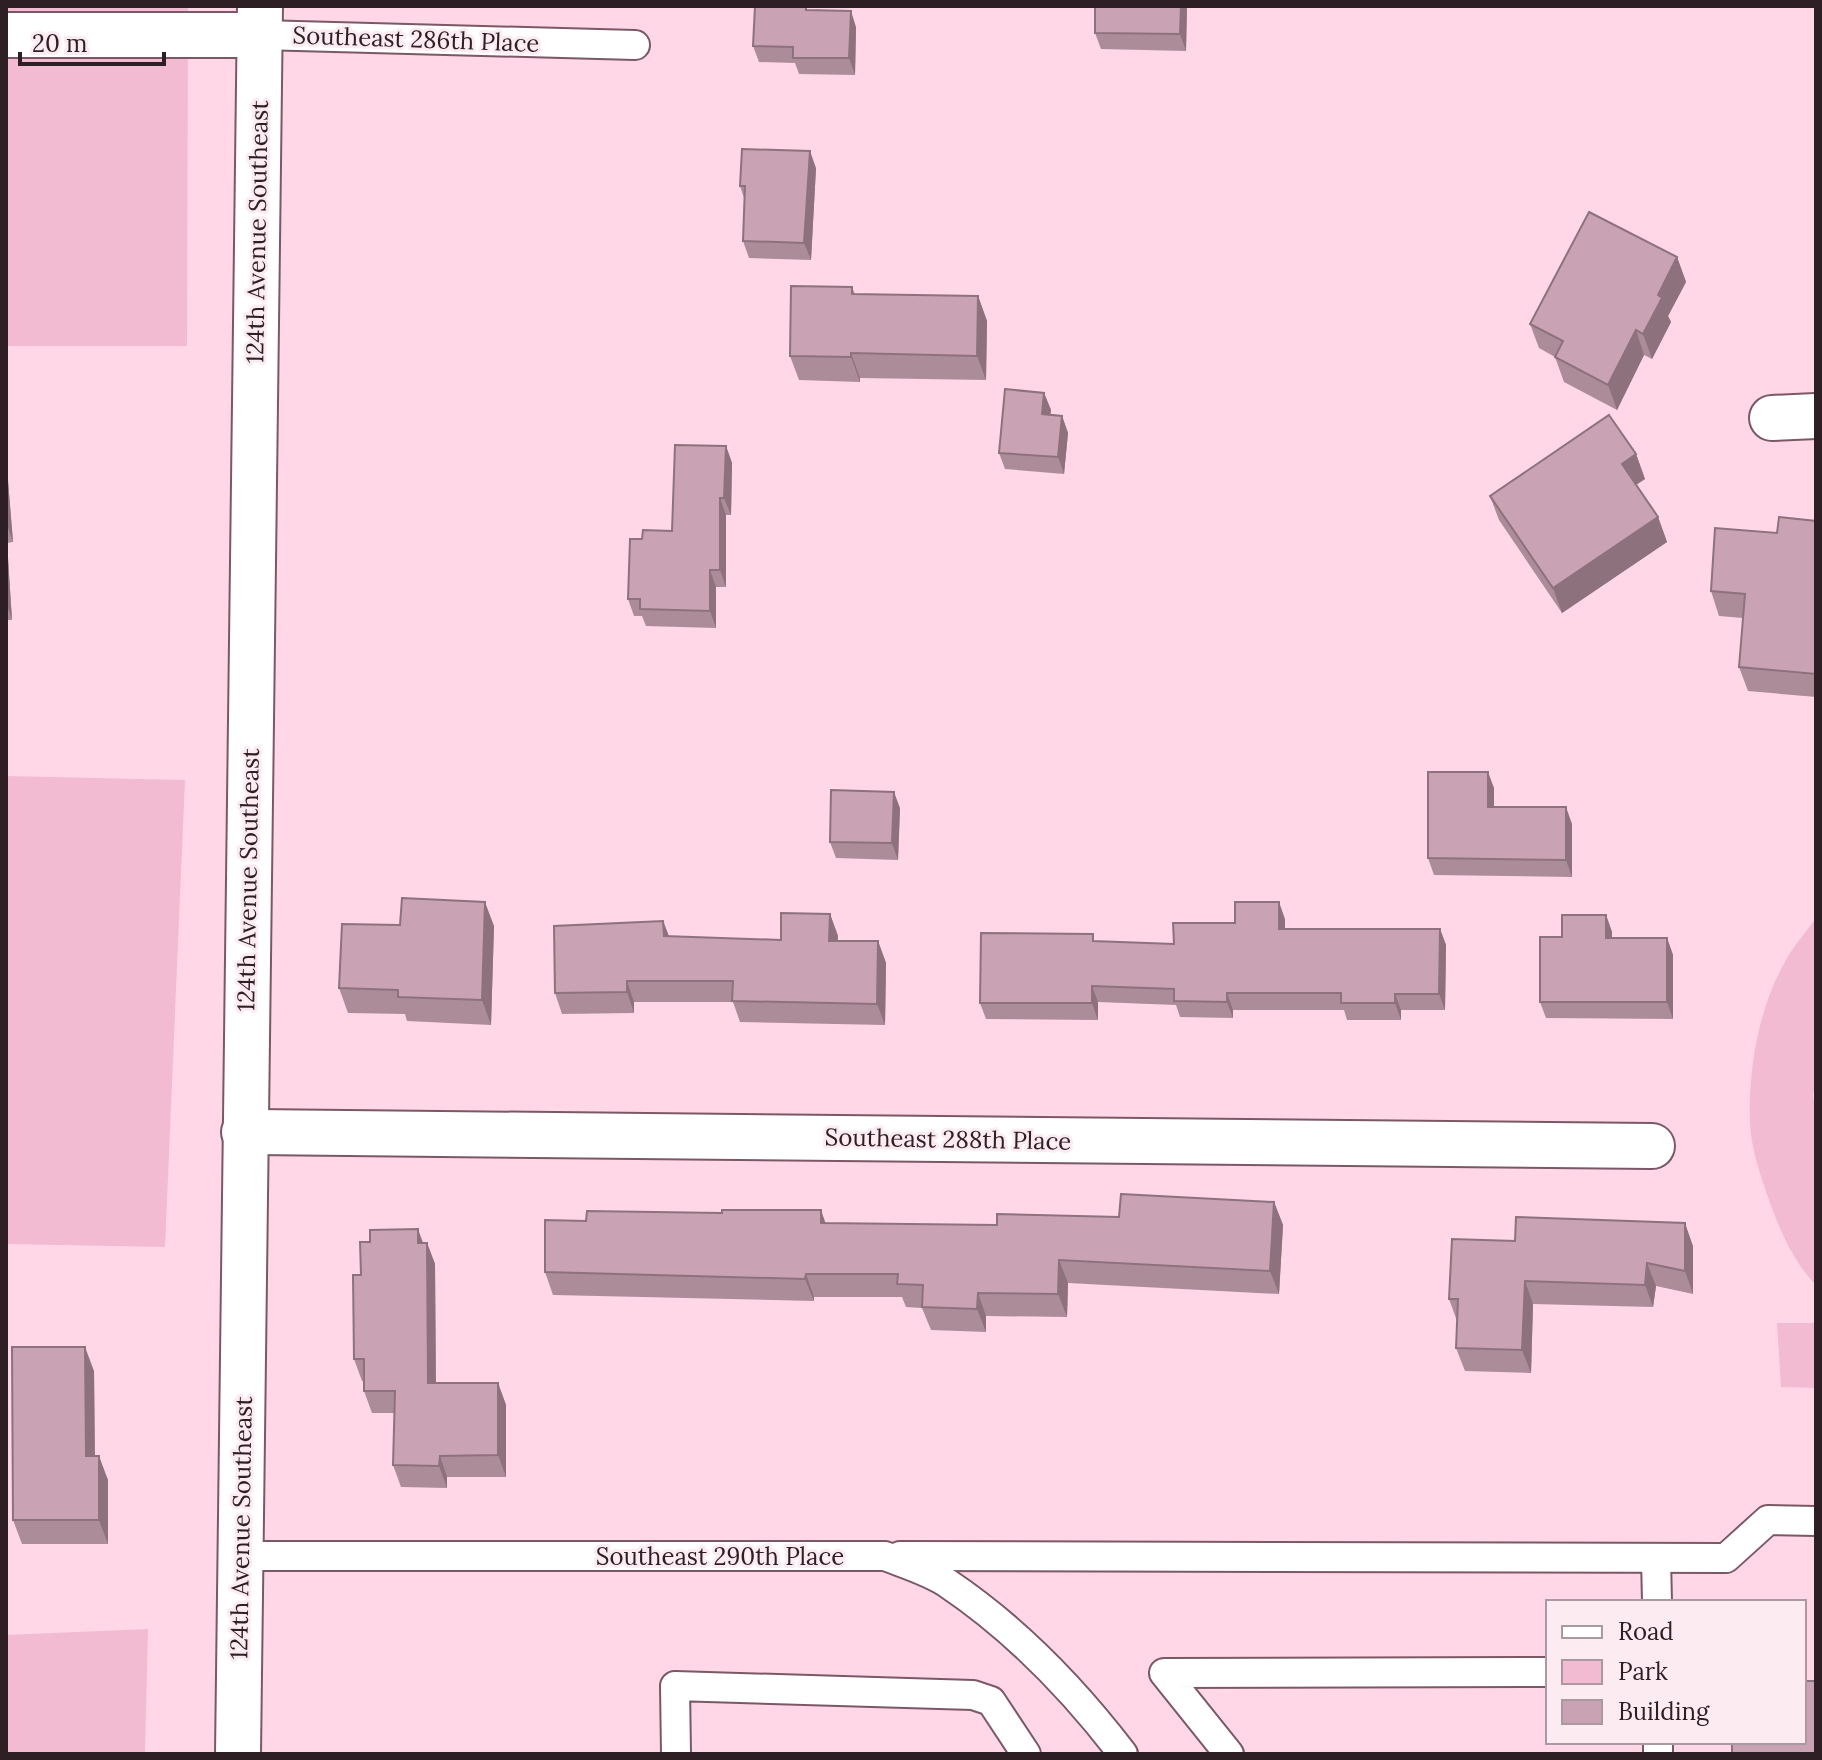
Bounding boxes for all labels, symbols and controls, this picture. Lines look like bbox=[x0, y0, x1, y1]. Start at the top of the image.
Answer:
scale bar bbox=[20, 16, 164, 66]
street label: Southeast 286th Place bbox=[292, 19, 540, 59]
text: 20 m bbox=[32, 28, 88, 59]
street label: 124th Avenue Southeast bbox=[239, 99, 275, 364]
street label: 124th Avenue Southeast bbox=[230, 747, 266, 1012]
street label: Southeast 288th Place bbox=[824, 1121, 1072, 1157]
street label: 124th Avenue Southeast bbox=[223, 1395, 259, 1660]
street label: Southeast 290th Place bbox=[596, 1541, 844, 1572]
legend bbox=[1546, 1600, 1806, 1744]
text: Road bbox=[1618, 1616, 1674, 1647]
text: Park bbox=[1618, 1656, 1668, 1687]
text: Building bbox=[1618, 1696, 1710, 1727]

